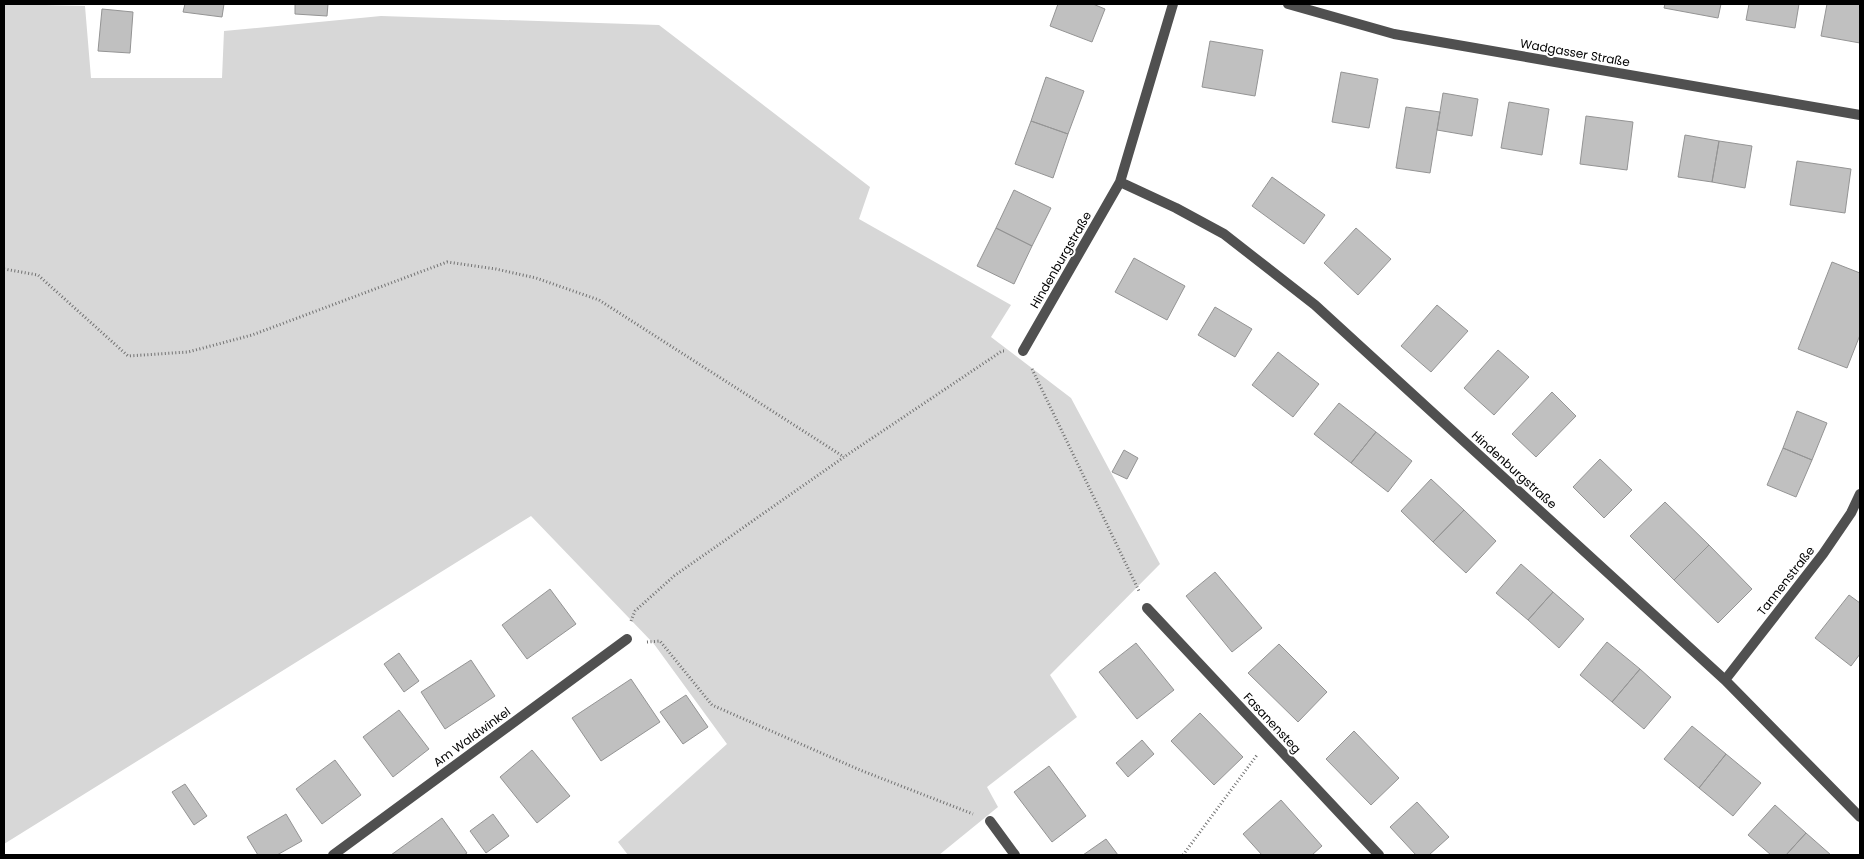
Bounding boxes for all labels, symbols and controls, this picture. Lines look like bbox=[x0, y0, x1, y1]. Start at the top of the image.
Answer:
street label: Wadgasser Straße bbox=[1519, 34, 1631, 71]
street label: Hindenburgstraße bbox=[1026, 208, 1095, 311]
street label: Hindenburgstraße bbox=[1468, 427, 1561, 513]
street label: Tannenstraße bbox=[1753, 542, 1818, 619]
street label: Fasanensteg bbox=[1240, 689, 1305, 757]
street label: Am Waldwinkel bbox=[430, 703, 514, 770]

